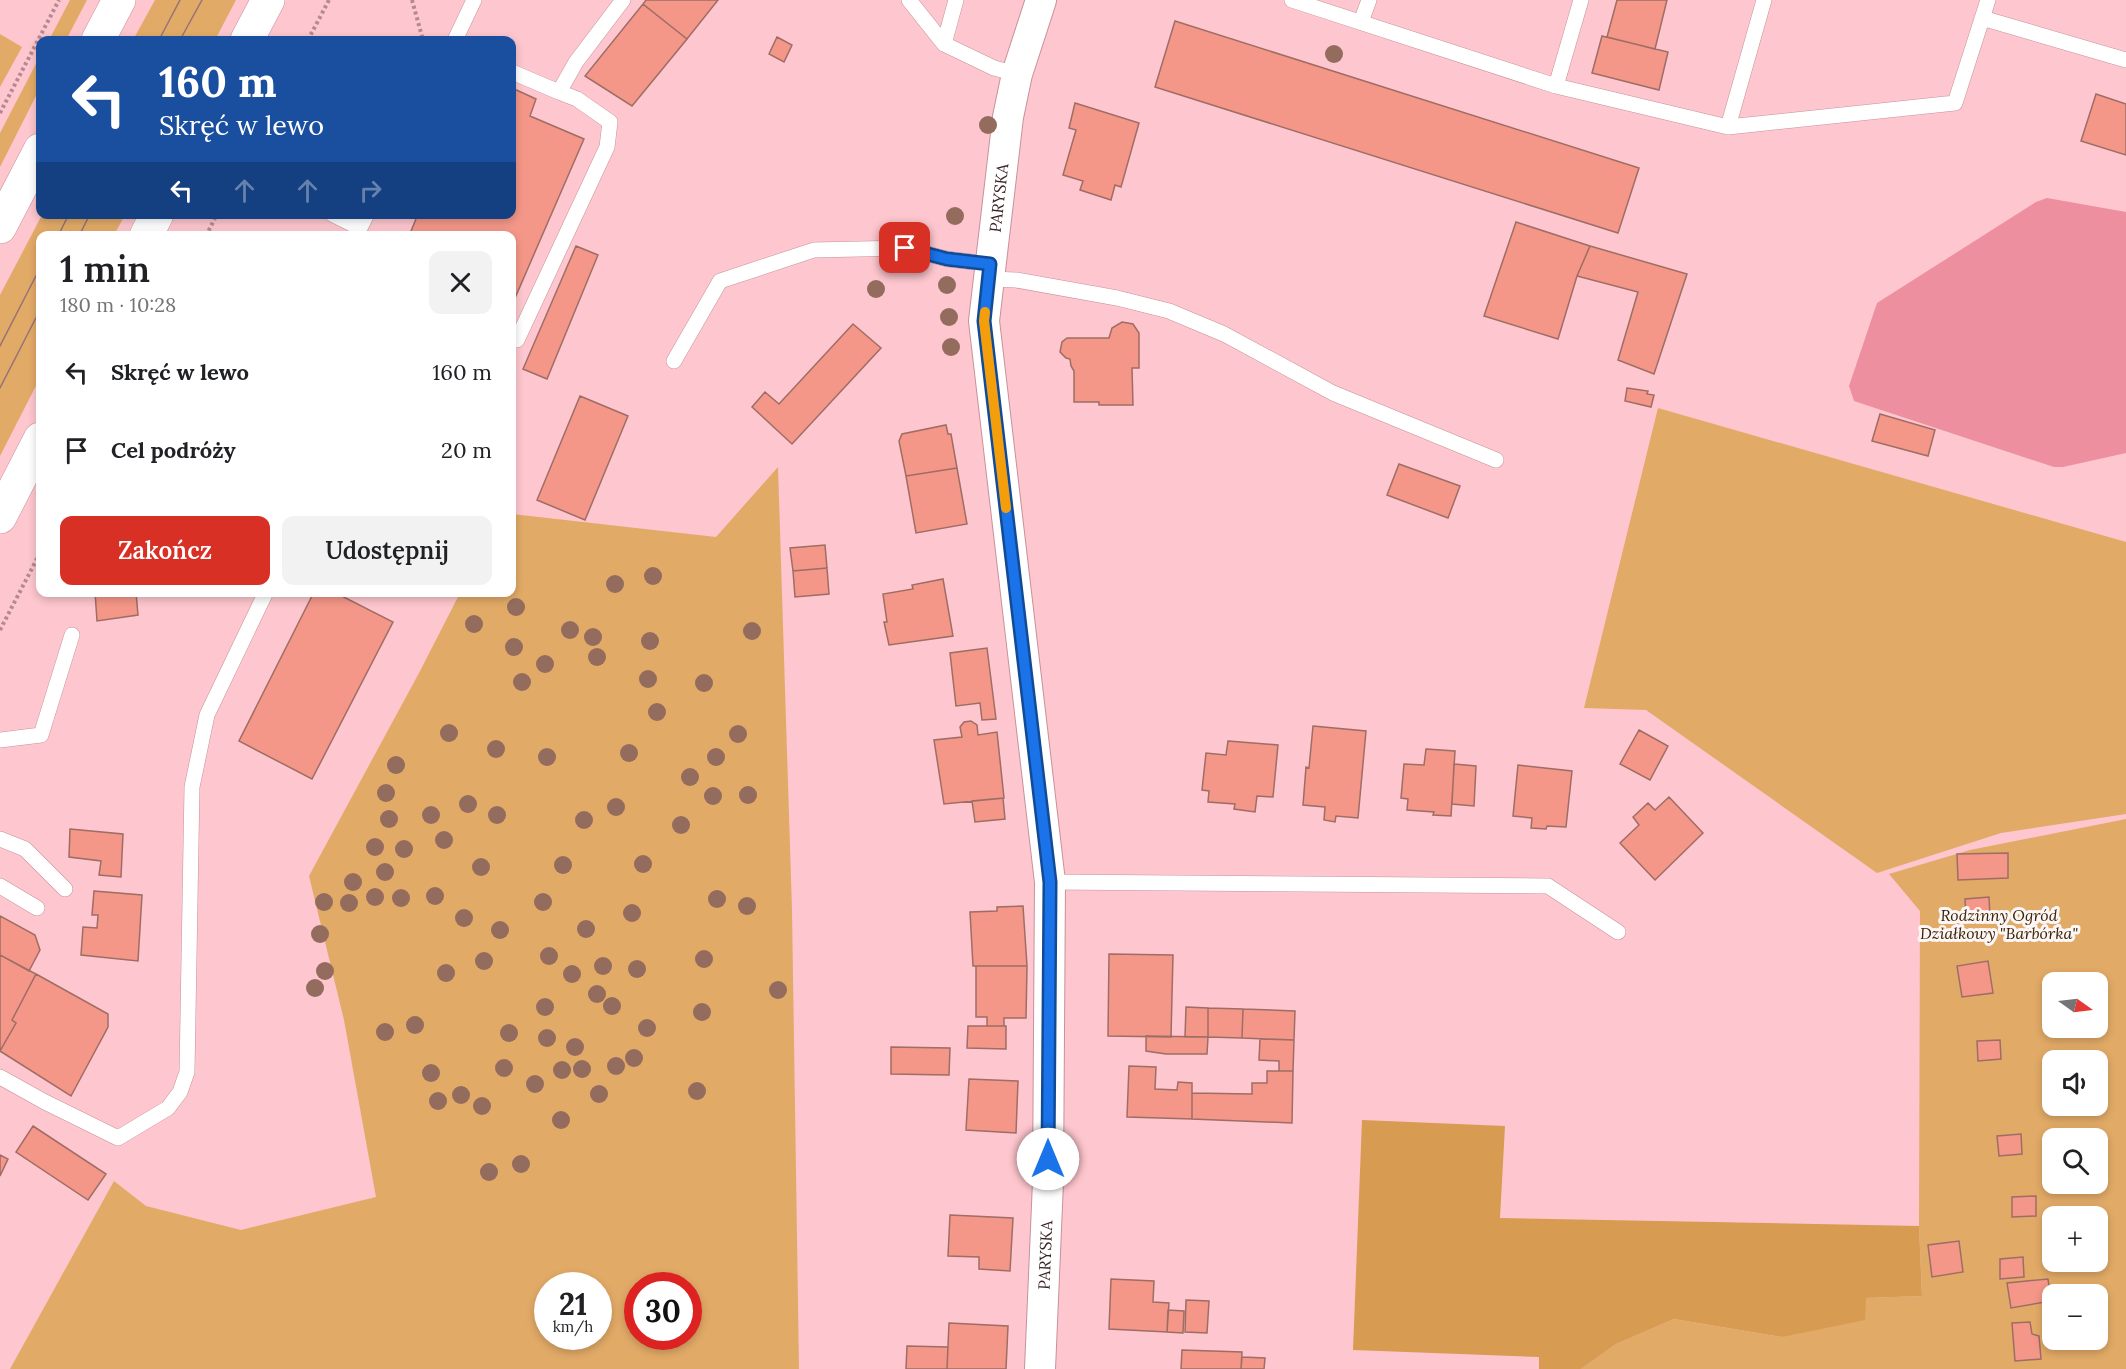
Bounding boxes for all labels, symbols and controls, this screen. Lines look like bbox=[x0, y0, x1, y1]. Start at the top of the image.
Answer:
text: 160 m bbox=[159, 55, 277, 109]
icon: left bbox=[60, 60, 138, 138]
text: Skręć w lewo bbox=[159, 108, 324, 142]
street label: PARYSKA bbox=[985, 161, 1013, 233]
icon: left bbox=[165, 174, 198, 207]
icon: ahead bbox=[228, 174, 261, 207]
icon: ahead bbox=[291, 174, 324, 207]
icon: right bbox=[354, 174, 387, 207]
pin bbox=[879, 222, 930, 273]
icon: arrive bbox=[888, 231, 921, 264]
text: 1 min bbox=[60, 246, 150, 292]
button: close bbox=[429, 251, 492, 314]
text: 180 m · 10:28 bbox=[60, 292, 176, 317]
icon: left bbox=[60, 356, 93, 389]
text: Skręć w lewo bbox=[111, 358, 249, 386]
text: 160 m bbox=[432, 358, 492, 386]
icon: arrive bbox=[60, 434, 93, 467]
text: Cel podróży bbox=[111, 436, 236, 464]
text: 20 m bbox=[441, 436, 492, 464]
button: Zakończ bbox=[60, 516, 270, 585]
button: Udostępnij bbox=[282, 516, 492, 585]
park label: Rodzinny Ogród Działkowy "Barbórka" bbox=[1920, 905, 2078, 943]
north arrow bbox=[2042, 972, 2108, 1038]
map controls bbox=[2042, 972, 2108, 1350]
button: sound bbox=[2042, 1050, 2108, 1116]
position arrow bbox=[1016, 1127, 1080, 1191]
button: search bbox=[2042, 1128, 2108, 1194]
button: + bbox=[2042, 1206, 2108, 1272]
street label: PARYSKA bbox=[1033, 1219, 1056, 1290]
speed limit sign: 30 bbox=[624, 1272, 702, 1350]
button: − bbox=[2042, 1284, 2108, 1350]
text: 21 bbox=[559, 1285, 587, 1323]
text: km/h bbox=[553, 1317, 593, 1336]

